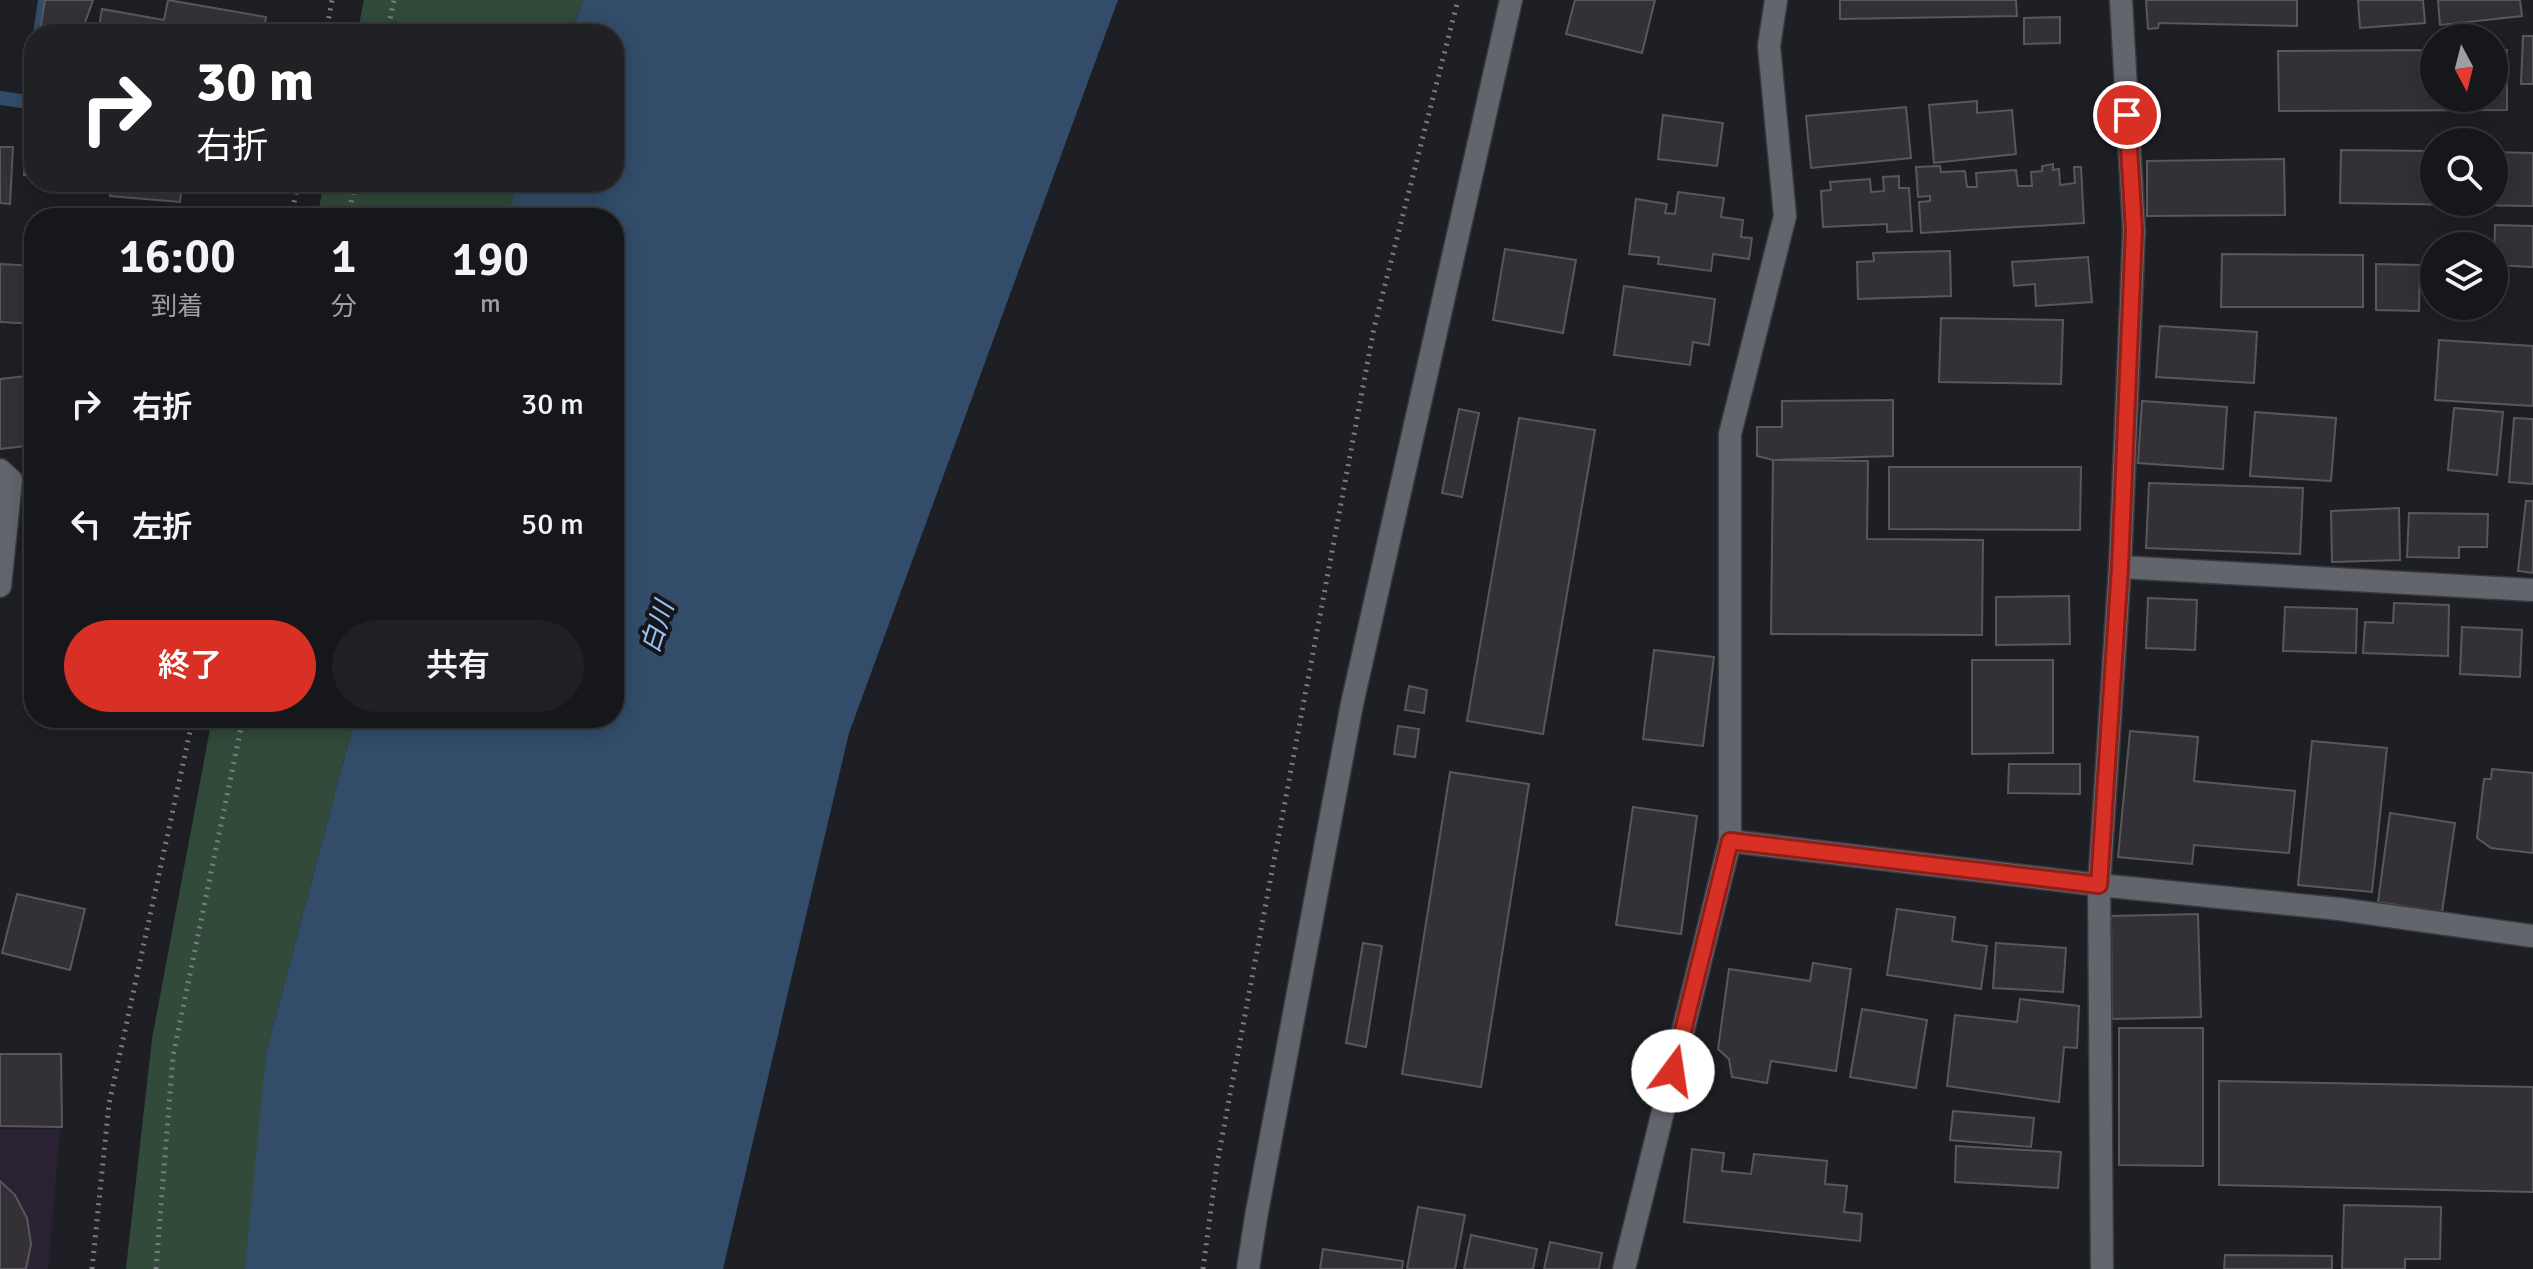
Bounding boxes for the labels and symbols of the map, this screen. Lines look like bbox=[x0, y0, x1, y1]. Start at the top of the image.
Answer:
north arrow bbox=[2420, 24, 2508, 112]
pin bbox=[2093, 81, 2161, 149]
water label: 白川 bbox=[635, 595, 682, 657]
position arrow bbox=[1631, 1029, 1715, 1113]

